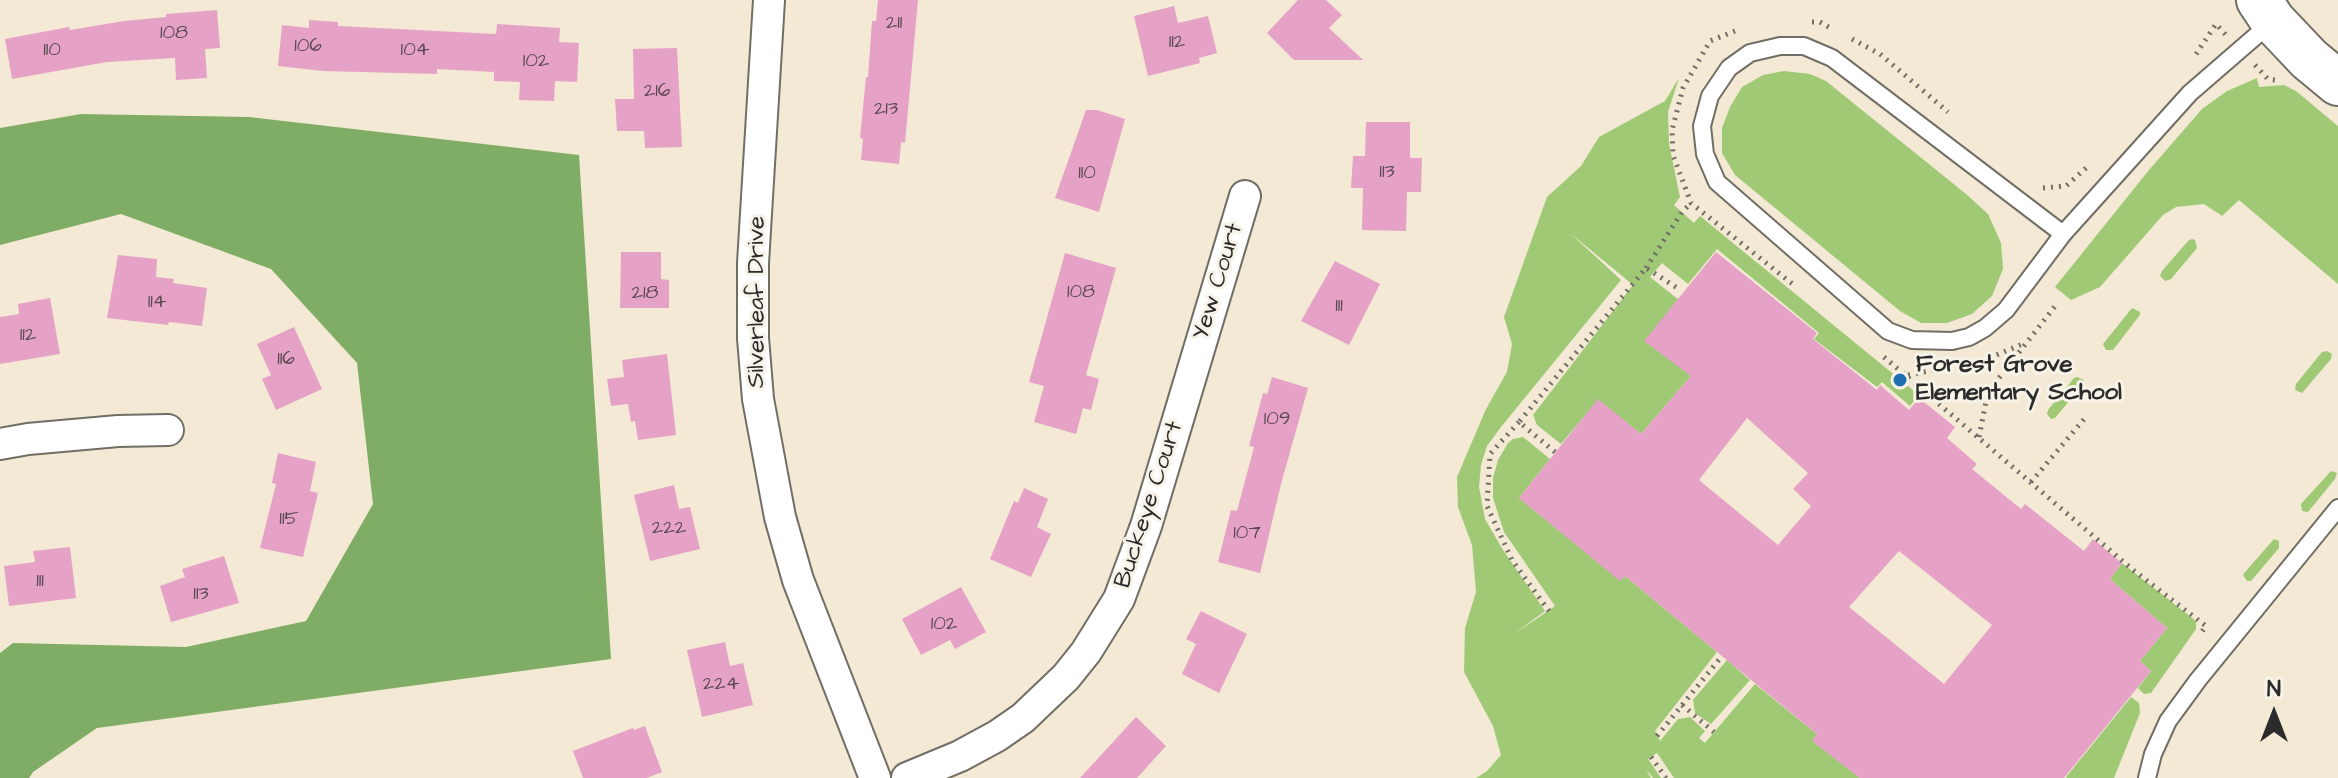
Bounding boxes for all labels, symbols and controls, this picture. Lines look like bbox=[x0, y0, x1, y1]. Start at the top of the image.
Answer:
house number: 211 bbox=[886, 12, 902, 36]
house number: 108 bbox=[160, 22, 188, 46]
house number: 112 bbox=[1169, 31, 1185, 55]
house number: 106 bbox=[294, 35, 322, 59]
house number: 110 bbox=[43, 39, 61, 63]
house number: 104 bbox=[401, 39, 429, 63]
house number: 102 bbox=[523, 50, 549, 74]
house number: 216 bbox=[644, 80, 670, 104]
house number: 213 bbox=[874, 98, 898, 122]
house number: 113 bbox=[1379, 161, 1395, 185]
house number: 110 bbox=[1078, 162, 1096, 186]
street label: Silverleaf Drive bbox=[744, 216, 772, 388]
street label: Yew Court bbox=[1188, 220, 1250, 344]
house number: 108 bbox=[1067, 281, 1095, 305]
house number: 218 bbox=[632, 282, 658, 306]
house number: 114 bbox=[148, 291, 166, 315]
house number: 111 bbox=[1335, 295, 1343, 319]
house number: 112 bbox=[20, 324, 36, 348]
house number: 116 bbox=[277, 348, 295, 372]
place label: Forest Grove Elementary School bbox=[1916, 352, 2122, 408]
marker: Forest Grove Elementary School bbox=[1891, 371, 1909, 389]
house number: 109 bbox=[1264, 408, 1290, 432]
street label: Buckeye Court bbox=[1109, 418, 1191, 592]
house number: 115 bbox=[279, 508, 299, 532]
house number: 222 bbox=[652, 517, 686, 541]
house number: 107 bbox=[1233, 522, 1261, 546]
house number: 111 bbox=[36, 570, 44, 594]
house number: 113 bbox=[193, 583, 209, 607]
house number: 102 bbox=[931, 613, 957, 637]
house number: 224 bbox=[703, 673, 739, 697]
north arrow bbox=[2234, 674, 2314, 754]
text: N bbox=[2267, 674, 2281, 705]

